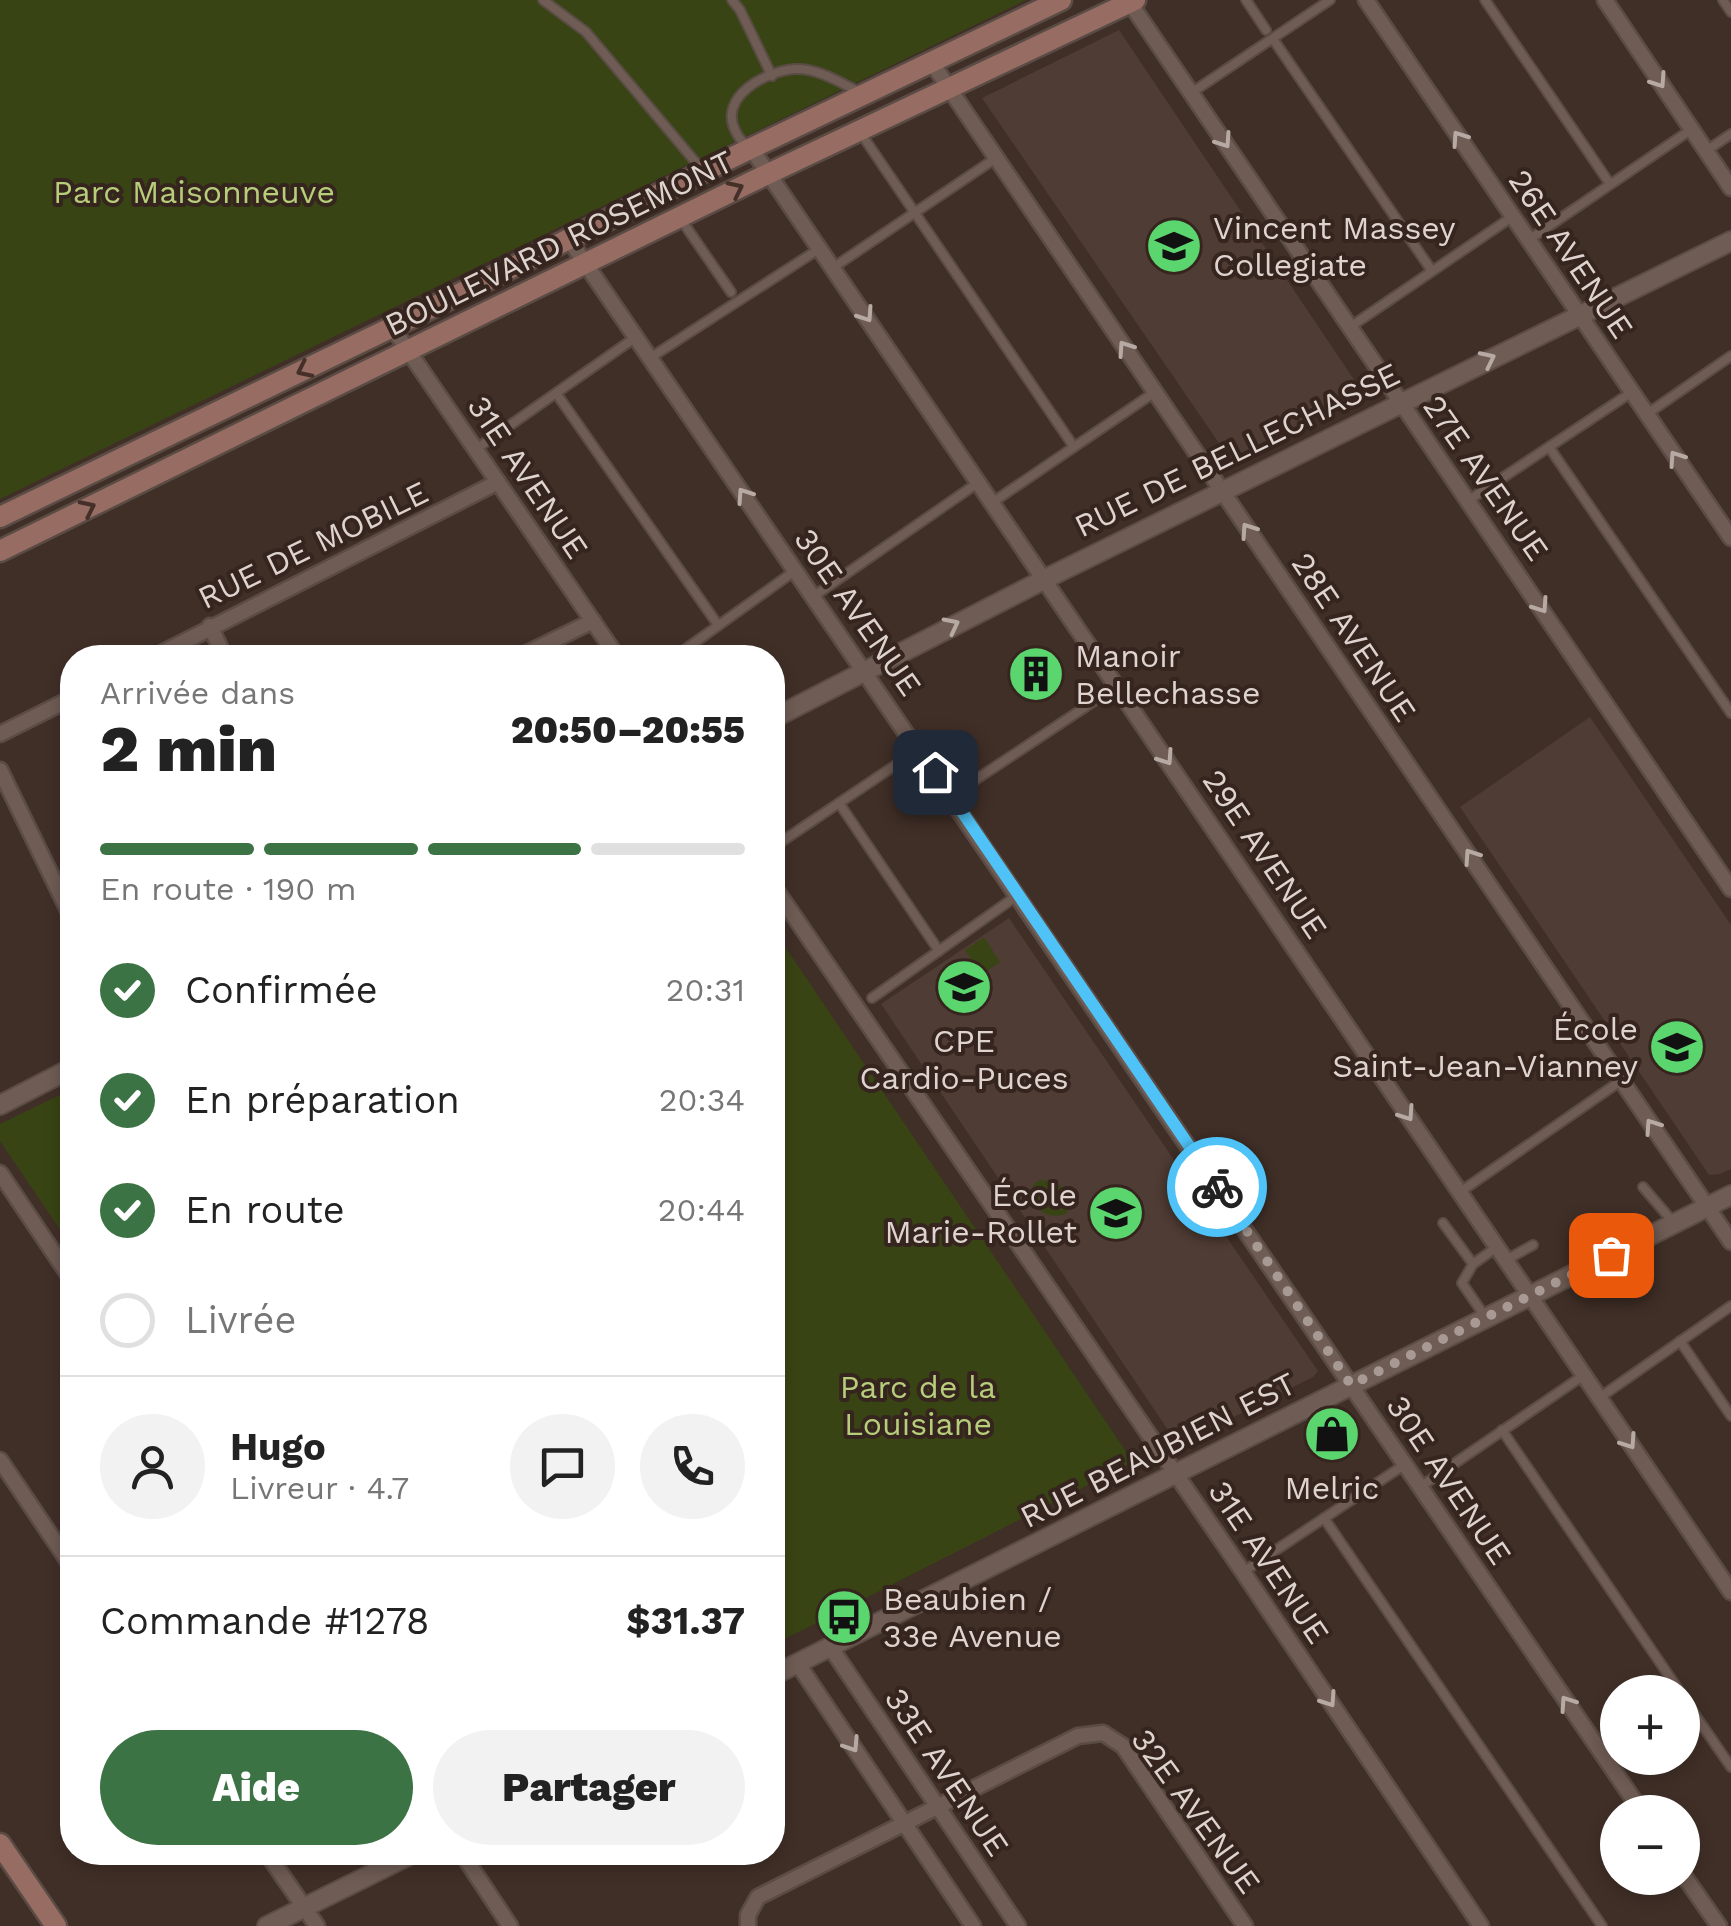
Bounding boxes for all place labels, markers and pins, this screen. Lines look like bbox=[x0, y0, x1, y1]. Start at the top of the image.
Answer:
place label: Vincent Massey Collegiate bbox=[1213, 209, 1456, 284]
school or university icon: Vincent Massey Collegiate bbox=[1144, 216, 1204, 276]
place label: Manoir Bellechasse bbox=[1075, 637, 1260, 712]
building icon: Manoir Bellechasse bbox=[1006, 644, 1066, 704]
pin bbox=[893, 730, 978, 815]
school or university icon: CPE Cardio-Puces bbox=[934, 957, 994, 1017]
place label: École Saint-Jean-Vianney bbox=[1332, 1010, 1638, 1085]
school or university icon: École Saint-Jean-Vianney bbox=[1647, 1017, 1707, 1077]
place label: CPE Cardio-Puces bbox=[859, 1022, 1069, 1097]
place label: École Marie-Rollet bbox=[884, 1176, 1077, 1251]
school or university icon: École Marie-Rollet bbox=[1086, 1183, 1146, 1243]
pin bbox=[1569, 1213, 1654, 1298]
shop icon: Melric bbox=[1302, 1404, 1362, 1464]
place label: Melric bbox=[1285, 1469, 1379, 1507]
place label: Beaubien / 33e Avenue bbox=[883, 1580, 1062, 1655]
bus stop icon: Beaubien / 33e Avenue bbox=[814, 1587, 874, 1647]

